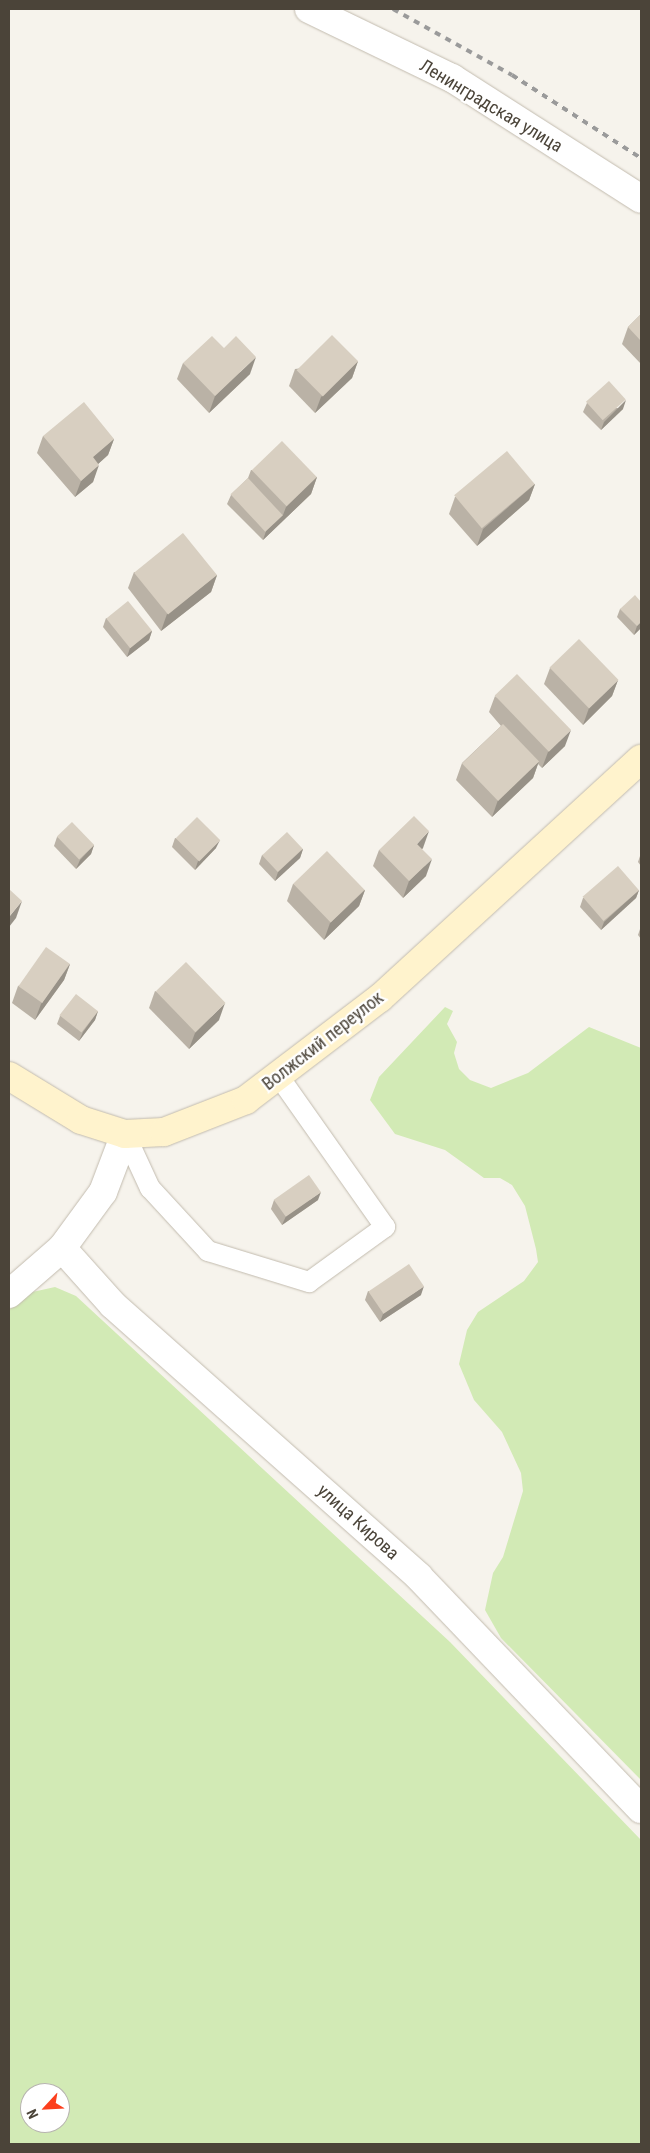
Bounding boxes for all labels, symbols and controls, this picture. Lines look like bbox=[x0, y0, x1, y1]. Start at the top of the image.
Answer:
street label: Ленинградская улица bbox=[416, 55, 566, 157]
street label: Волжский переулок bbox=[258, 987, 388, 1095]
street label: улица Кирова bbox=[313, 1480, 403, 1564]
north arrow bbox=[20, 2083, 70, 2133]
text: N bbox=[23, 2107, 41, 2121]

